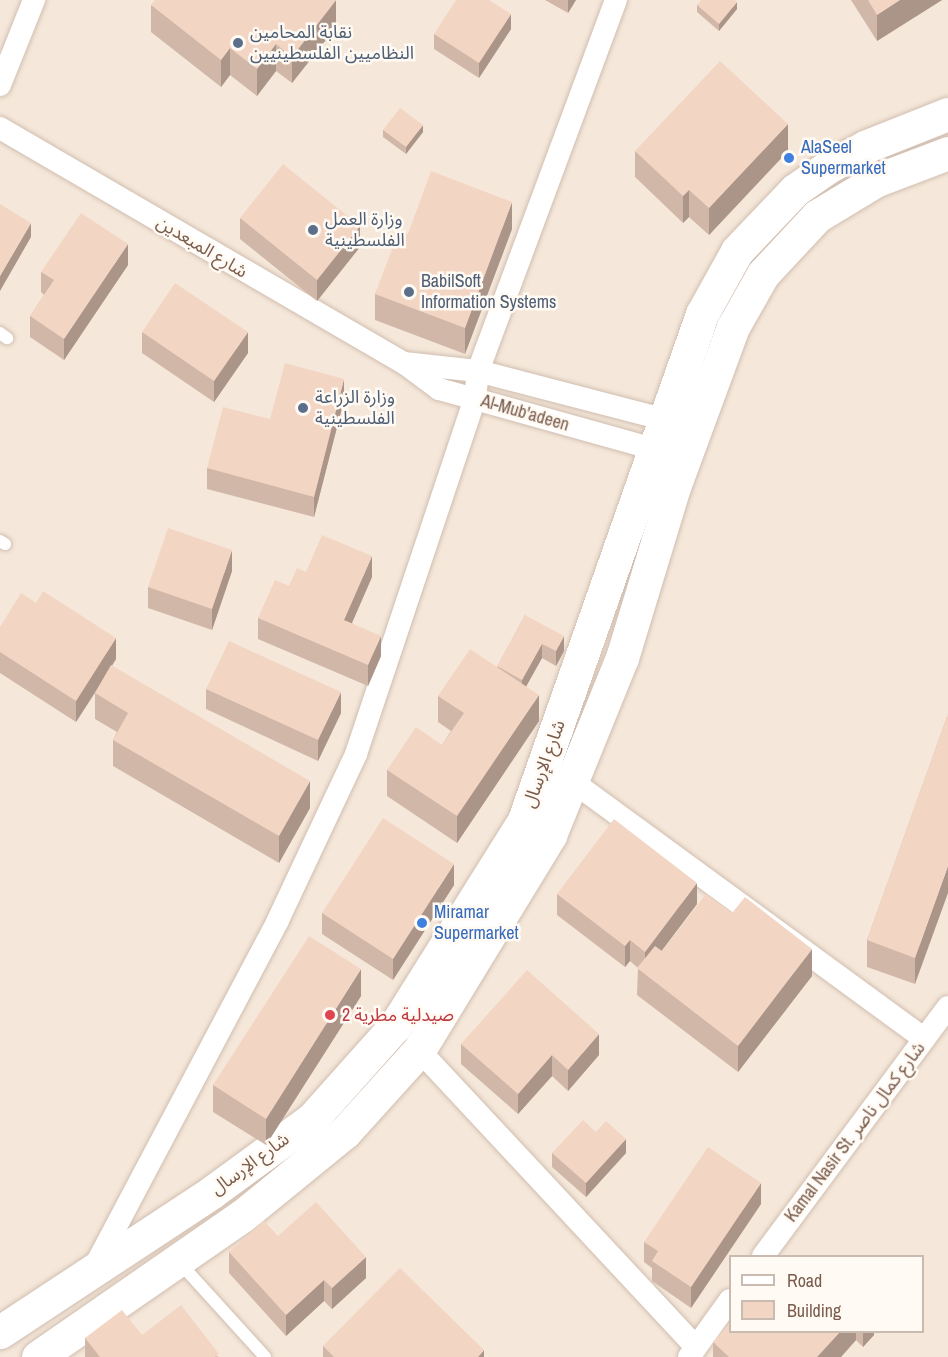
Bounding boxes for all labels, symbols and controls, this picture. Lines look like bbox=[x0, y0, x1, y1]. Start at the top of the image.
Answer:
place label: نقابة المحامين النظاميين الفلسطينيين bbox=[250, 22, 414, 64]
marker: نقابة المحامين النظاميين الفلسطينيين bbox=[231, 36, 245, 50]
place label: AlaSeel Supermarket bbox=[801, 137, 885, 180]
marker: AlaSeel Supermarket bbox=[782, 151, 796, 165]
place label: وزارة العمل الفلسطينية bbox=[325, 209, 405, 252]
street label: شارع المبعدين bbox=[153, 211, 251, 283]
marker: وزارة العمل الفلسطينية bbox=[306, 223, 320, 237]
place label: BabilSoft Information Systems bbox=[421, 271, 556, 314]
marker: BabilSoft Information Systems bbox=[402, 285, 416, 299]
place label: وزارة الزراعة الفلسطينية bbox=[315, 387, 395, 430]
street label: Al-Mub'adeen bbox=[478, 390, 572, 436]
marker: وزارة الزراعة الفلسطينية bbox=[296, 401, 310, 415]
street label: شارع الإرسال bbox=[518, 717, 570, 811]
place label: Miramar Supermarket bbox=[434, 902, 518, 944]
marker: Miramar Supermarket bbox=[415, 916, 429, 930]
place label: صيدلية مطرية 2 bbox=[342, 1004, 454, 1026]
marker: صيدلية مطرية 2 bbox=[323, 1008, 337, 1022]
street label: Kamal Nasir St. شارع كمال ناصر bbox=[780, 1038, 930, 1226]
street label: شارع الإرسال bbox=[206, 1128, 294, 1200]
legend bbox=[729, 1255, 924, 1333]
text: Road bbox=[787, 1268, 822, 1293]
text: Building bbox=[787, 1298, 841, 1323]

